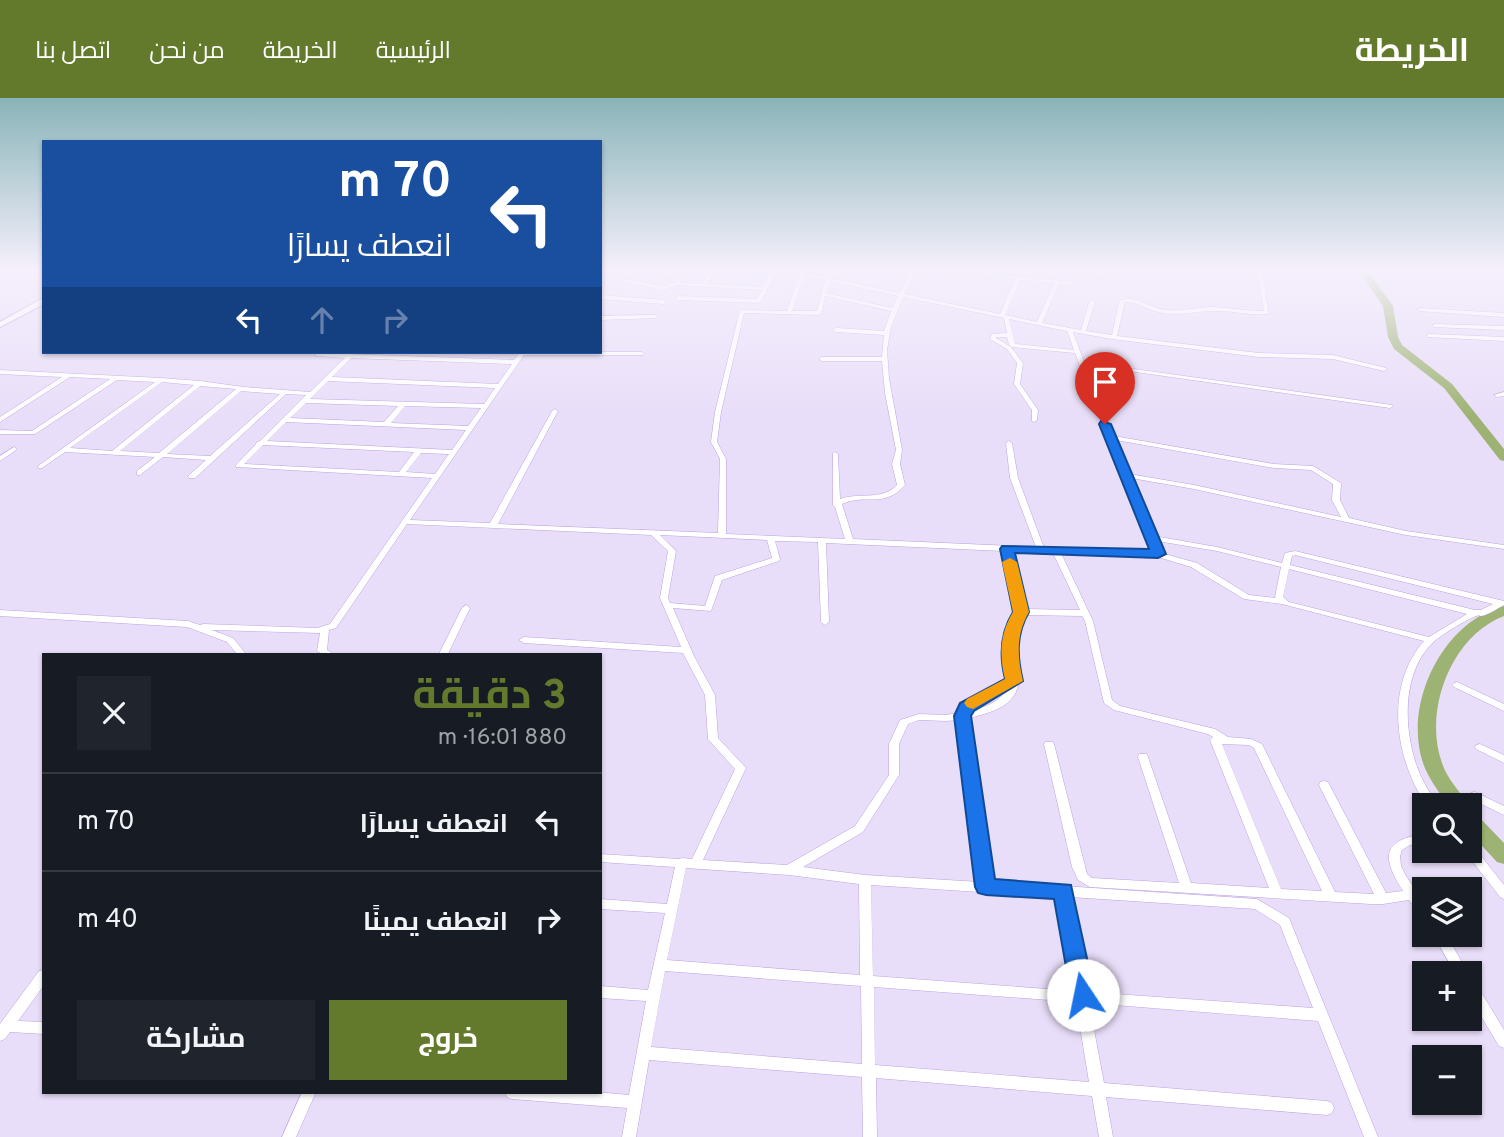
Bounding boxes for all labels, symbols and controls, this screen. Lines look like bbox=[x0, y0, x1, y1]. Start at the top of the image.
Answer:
text: الخريطة bbox=[1355, 32, 1469, 74]
text: اتصل بنا bbox=[35, 37, 111, 67]
text: من نحن bbox=[149, 37, 225, 67]
text: الخريطة bbox=[263, 37, 338, 67]
text: الرئيسية bbox=[376, 37, 451, 67]
text: 70 m bbox=[338, 153, 452, 215]
icon: left bbox=[476, 168, 567, 259]
text: انعطف يسارًا bbox=[287, 228, 452, 268]
icon: left bbox=[230, 301, 268, 339]
icon: ahead bbox=[303, 301, 341, 339]
icon: right bbox=[376, 301, 414, 339]
pin bbox=[1075, 352, 1135, 424]
icon: arrive bbox=[1086, 363, 1124, 401]
text: 3 دقيقة bbox=[413, 671, 567, 724]
button: close bbox=[77, 676, 151, 750]
text: 880 m · 16:01 bbox=[438, 724, 567, 753]
map controls bbox=[1412, 793, 1482, 1115]
button: search bbox=[1412, 793, 1482, 863]
icon: left bbox=[529, 803, 567, 841]
text: 70 m bbox=[77, 806, 135, 839]
text: انعطف يسارًا bbox=[360, 809, 508, 842]
button: layers bbox=[1412, 877, 1482, 947]
icon: right bbox=[529, 901, 567, 939]
text: 40 m bbox=[77, 904, 138, 937]
text: انعطف يمينًا bbox=[363, 907, 508, 940]
position arrow bbox=[1046, 958, 1120, 1032]
button: + bbox=[1412, 961, 1482, 1031]
button: مشاركة bbox=[77, 1000, 315, 1080]
button: خروج bbox=[329, 1000, 567, 1080]
button: − bbox=[1412, 1045, 1482, 1115]

